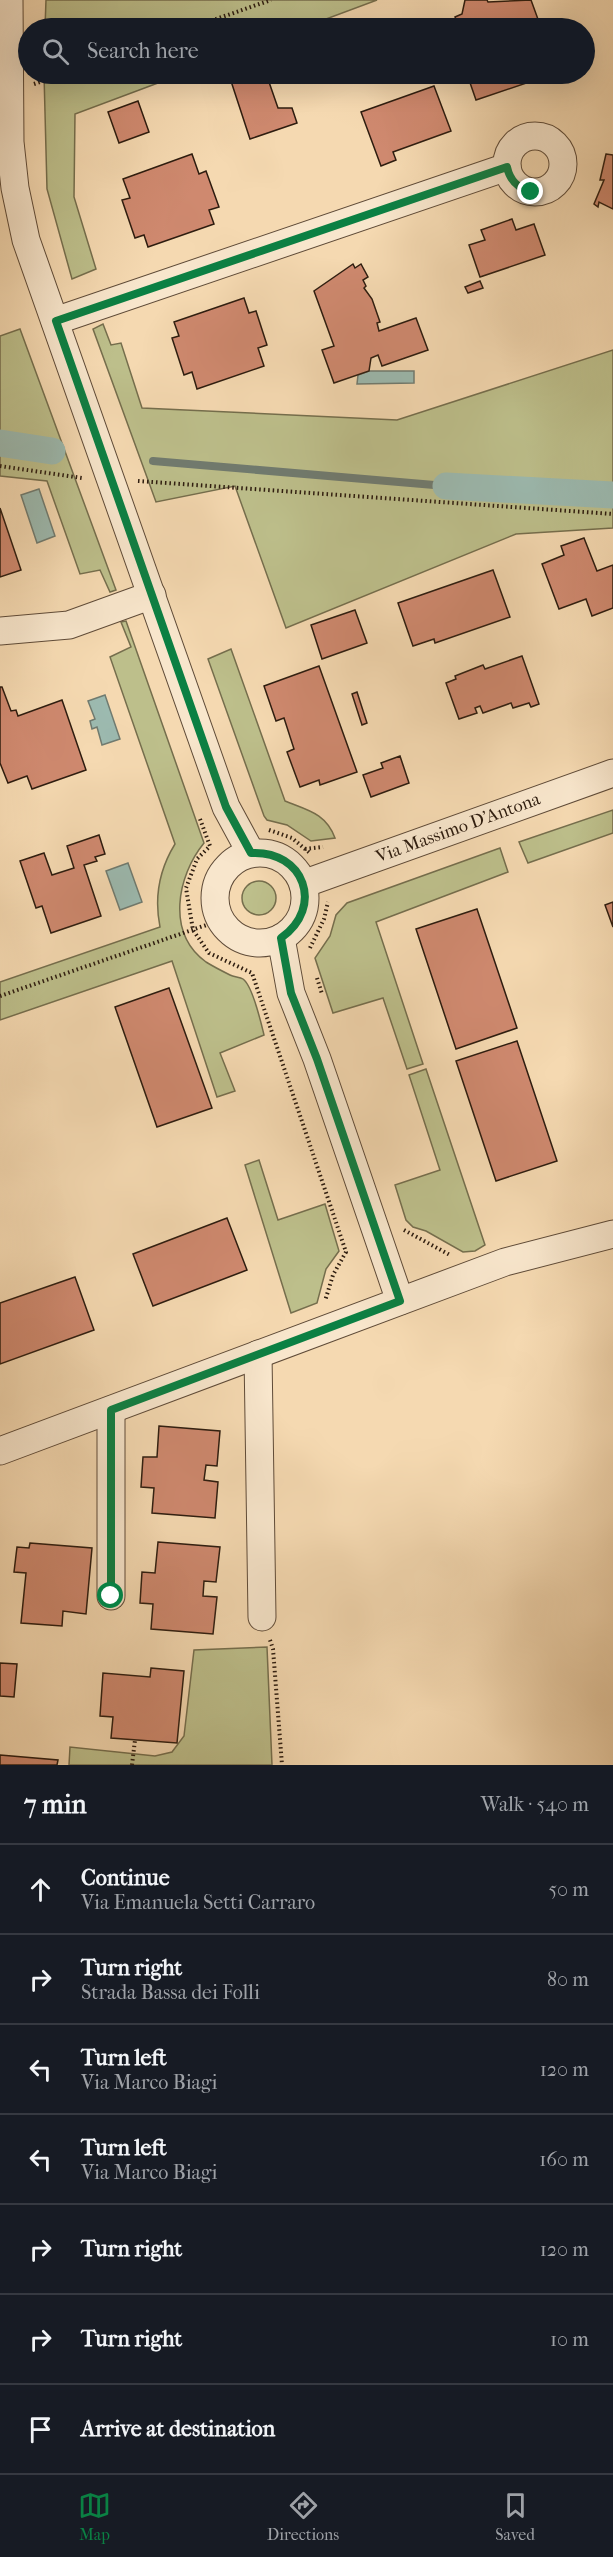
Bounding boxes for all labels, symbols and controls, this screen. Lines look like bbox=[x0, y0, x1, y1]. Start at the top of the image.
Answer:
search box bbox=[18, 18, 595, 84]
icon: search bbox=[39, 35, 72, 68]
text: Search here bbox=[87, 38, 199, 64]
route end bbox=[517, 178, 543, 204]
street label: Via Massimo D'Antona bbox=[372, 788, 544, 868]
route start bbox=[97, 1582, 123, 1608]
text: 7 min bbox=[24, 1789, 87, 1820]
text: Walk · 540 m bbox=[481, 1793, 589, 1816]
text: Continue bbox=[81, 1865, 170, 1891]
icon: ahead bbox=[24, 1873, 57, 1906]
text: 50 m bbox=[548, 1878, 589, 1901]
text: Via Emanuela Setti Carraro bbox=[81, 1891, 315, 1914]
text: Turn right bbox=[81, 1955, 182, 1981]
icon: right bbox=[24, 1963, 57, 1996]
text: 80 m bbox=[547, 1968, 589, 1991]
text: Strada Bassa dei Folli bbox=[81, 1981, 260, 2004]
text: Turn left bbox=[81, 2045, 167, 2071]
icon: left bbox=[24, 2053, 57, 2086]
text: 120 m bbox=[540, 2058, 589, 2081]
text: Via Marco Biagi bbox=[81, 2071, 218, 2094]
text: Turn left bbox=[81, 2135, 167, 2161]
icon: left bbox=[24, 2143, 57, 2176]
text: 160 m bbox=[539, 2148, 589, 2171]
text: Via Marco Biagi bbox=[81, 2161, 218, 2184]
icon: right bbox=[24, 2233, 57, 2266]
text: Turn right bbox=[81, 2236, 182, 2262]
text: 120 m bbox=[540, 2238, 589, 2261]
icon: right bbox=[24, 2323, 57, 2356]
text: Turn right bbox=[81, 2326, 182, 2352]
text: 10 m bbox=[550, 2328, 589, 2351]
icon: arrive bbox=[24, 2413, 57, 2446]
text: Arrive at destination bbox=[81, 2416, 275, 2442]
tab: Map bbox=[78, 2489, 111, 2544]
tab: Directions bbox=[267, 2489, 339, 2544]
tab: Saved bbox=[495, 2489, 535, 2544]

